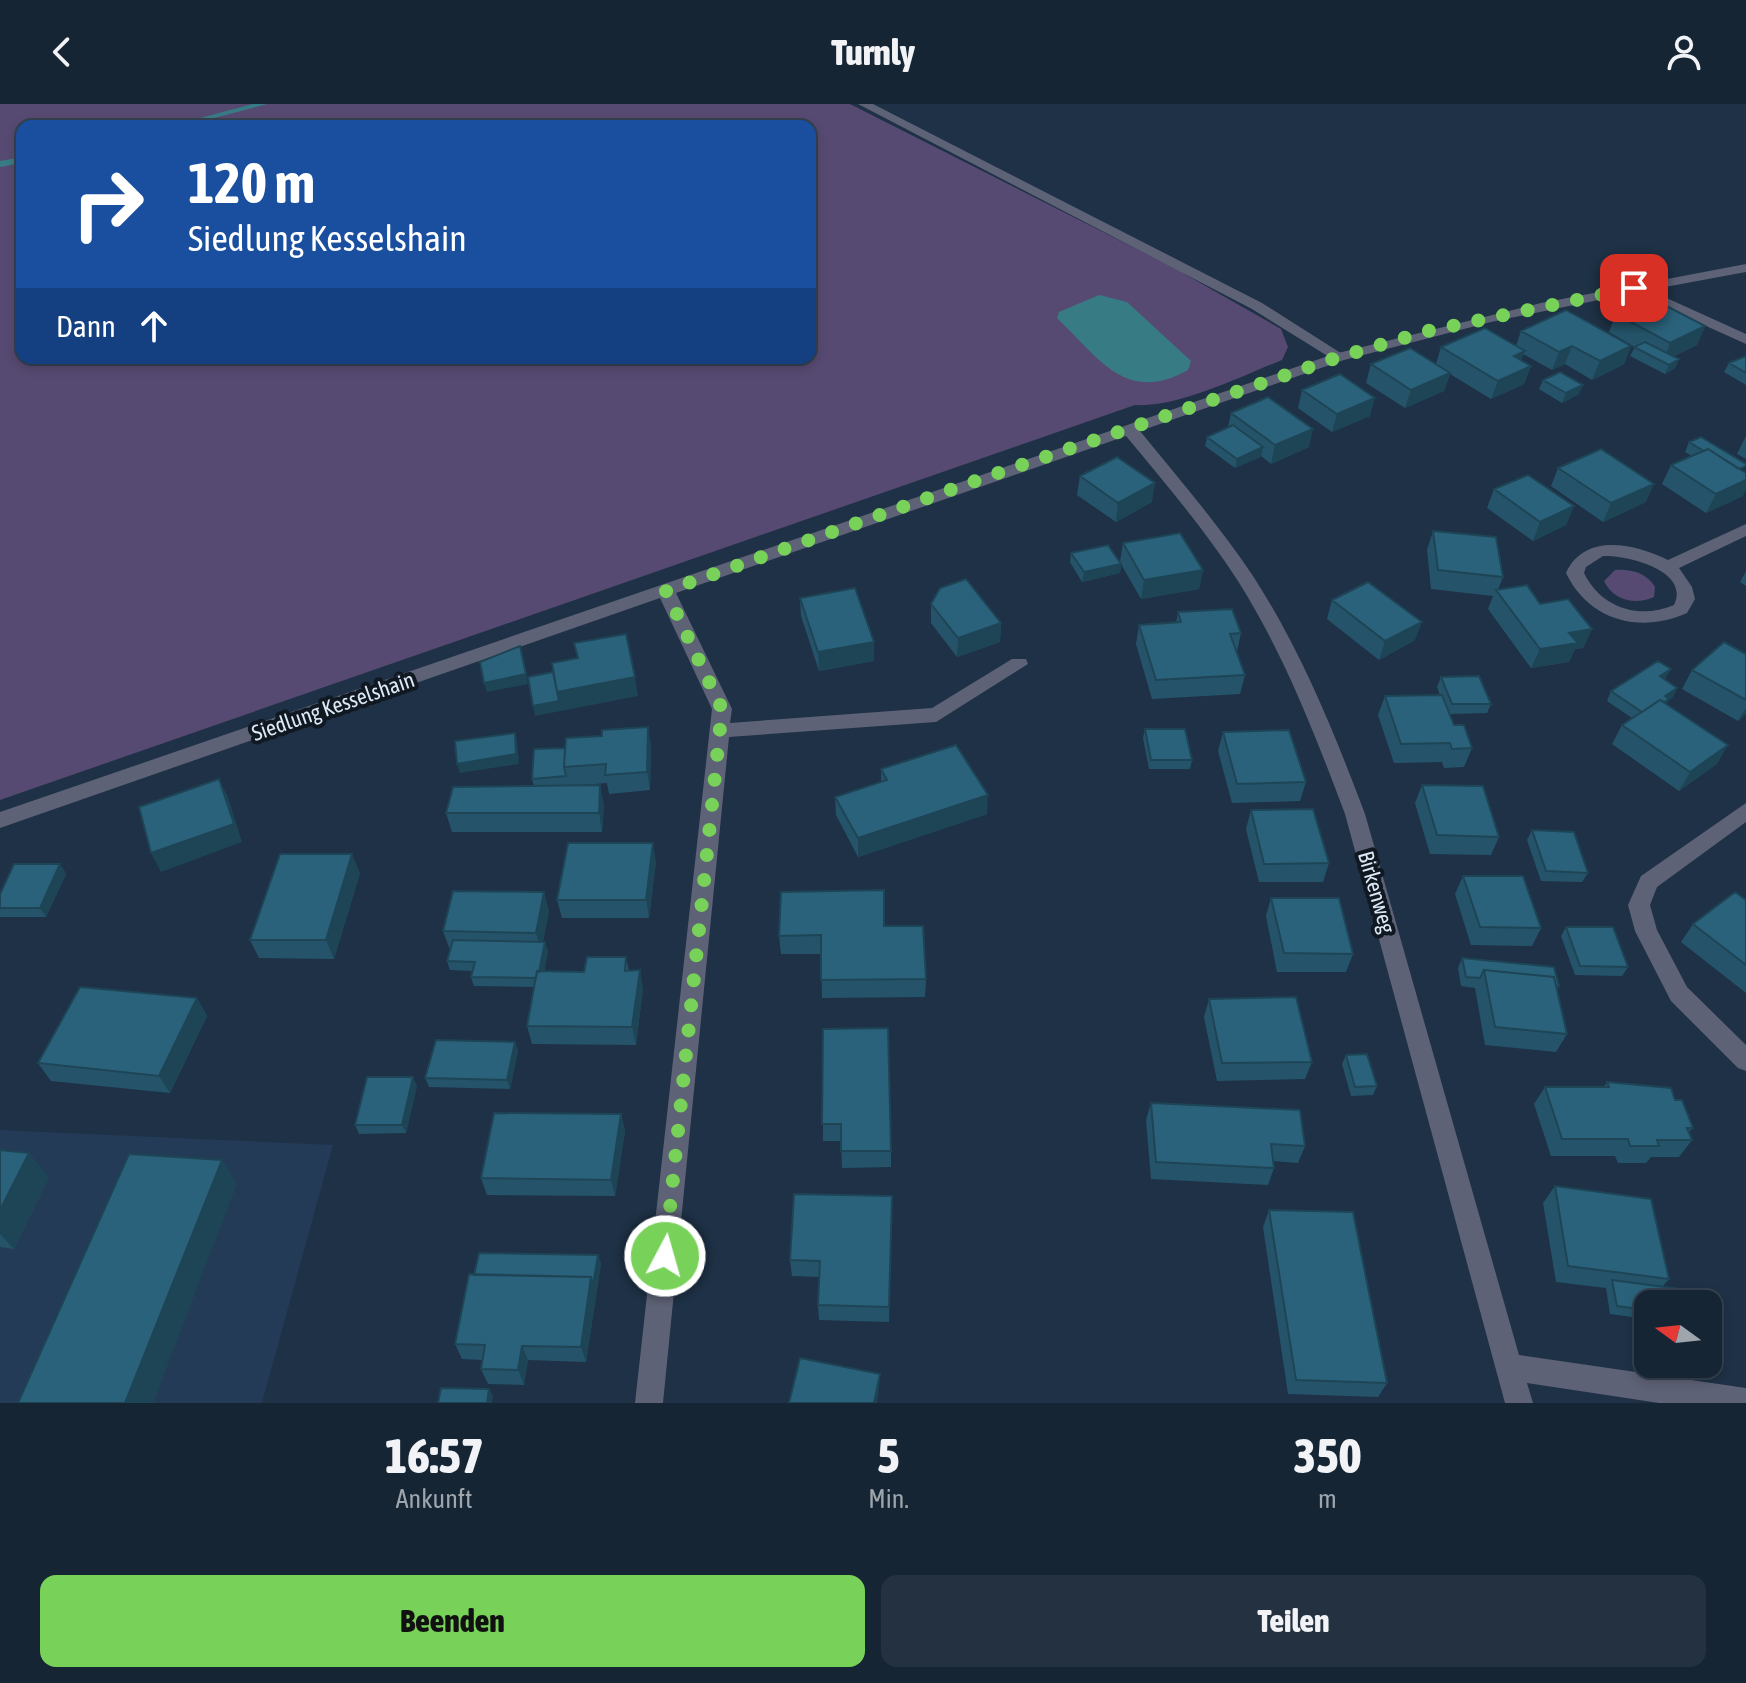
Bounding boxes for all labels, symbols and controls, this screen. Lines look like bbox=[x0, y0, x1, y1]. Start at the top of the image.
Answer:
icon: back bbox=[40, 30, 84, 74]
icon: person bbox=[1662, 30, 1706, 74]
text: Turnly bbox=[831, 31, 915, 73]
text: 120 m bbox=[188, 151, 315, 215]
icon: right bbox=[56, 152, 160, 256]
text: Siedlung Kesselshain bbox=[188, 217, 467, 259]
pin bbox=[1600, 254, 1668, 322]
icon: arrive bbox=[1612, 266, 1656, 310]
icon: ahead bbox=[132, 304, 176, 348]
text: Dann bbox=[56, 309, 116, 343]
street label: Siedlung Kesselshain bbox=[248, 666, 418, 746]
street label: Birkenweg bbox=[1353, 848, 1401, 937]
position arrow bbox=[623, 1214, 707, 1298]
north arrow bbox=[1634, 1290, 1722, 1378]
map controls bbox=[1634, 1290, 1722, 1378]
text: 16:57 bbox=[385, 1428, 484, 1483]
text: 5 bbox=[877, 1428, 900, 1483]
text: 350 bbox=[1294, 1428, 1361, 1483]
text: Ankunft bbox=[396, 1484, 472, 1514]
text: Min. bbox=[868, 1484, 909, 1514]
text: m bbox=[1318, 1484, 1337, 1514]
button: Beenden bbox=[40, 1575, 865, 1667]
button: Teilen bbox=[881, 1575, 1706, 1667]

